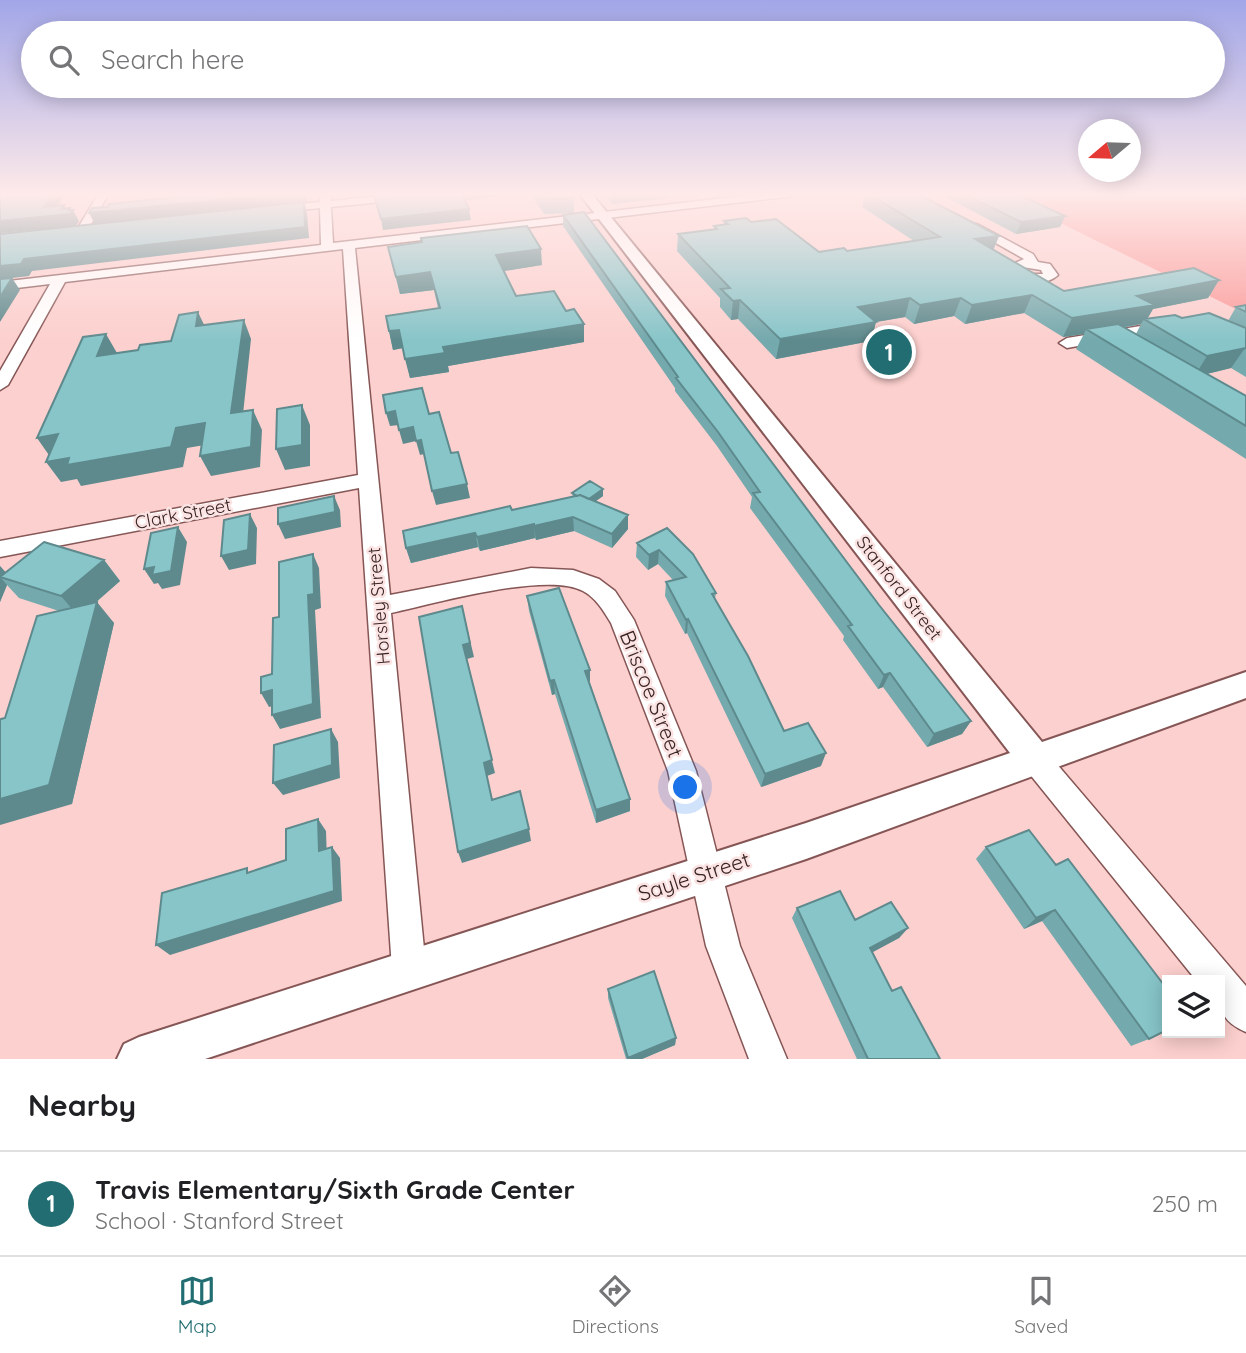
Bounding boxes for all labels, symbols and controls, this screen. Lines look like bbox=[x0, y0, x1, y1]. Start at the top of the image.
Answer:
search box bbox=[21, 21, 1225, 98]
icon: search bbox=[45, 41, 83, 79]
text: Search here bbox=[101, 43, 245, 76]
north arrow bbox=[1078, 119, 1141, 182]
pin: 1 bbox=[866, 326, 912, 378]
street label: Clark Street bbox=[133, 493, 233, 534]
street label: Stanford Street bbox=[852, 531, 947, 644]
street label: Horsley Street bbox=[362, 546, 395, 666]
street label: Briscoe Street bbox=[615, 626, 689, 761]
your location bbox=[668, 770, 702, 804]
street label: Sayle Street bbox=[634, 846, 753, 906]
map controls bbox=[1162, 975, 1225, 1038]
button: layers bbox=[1162, 975, 1225, 1038]
text: Nearby bbox=[28, 1086, 136, 1124]
text: Travis Elementary/Sixth Grade Center bbox=[95, 1173, 575, 1206]
text: 1 bbox=[47, 1189, 55, 1218]
text: 250 m bbox=[1152, 1189, 1218, 1218]
text: School · Stanford Street bbox=[95, 1206, 344, 1235]
tab: Map bbox=[178, 1272, 216, 1338]
tab: Directions bbox=[572, 1272, 659, 1338]
tab: Saved bbox=[1014, 1272, 1068, 1338]

